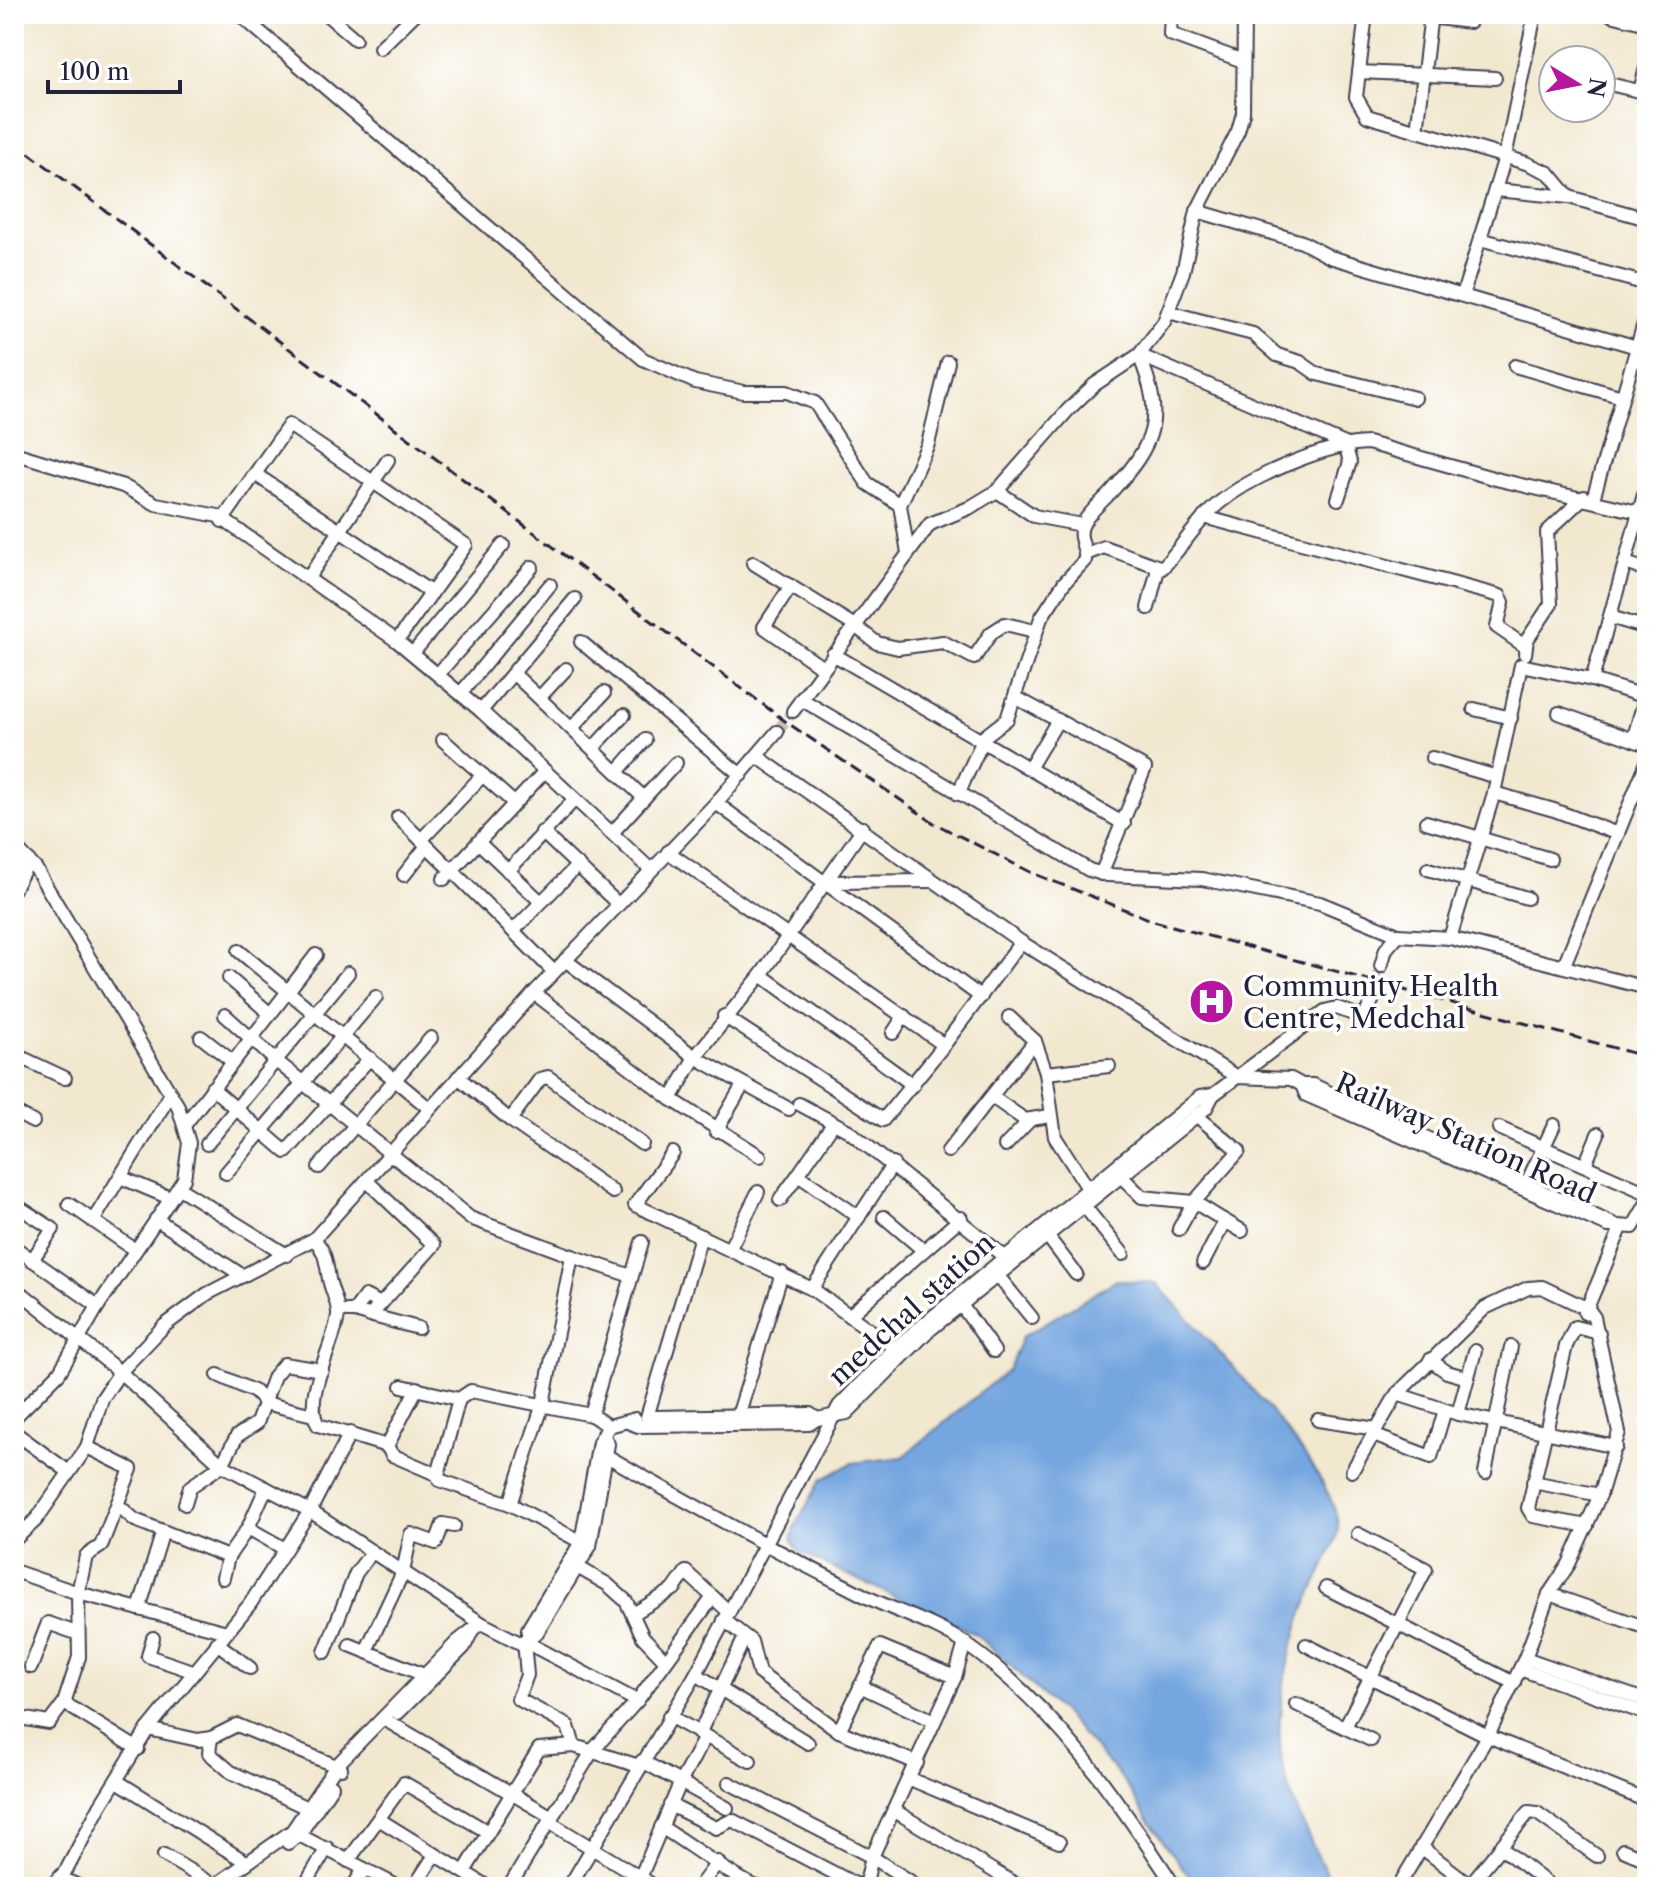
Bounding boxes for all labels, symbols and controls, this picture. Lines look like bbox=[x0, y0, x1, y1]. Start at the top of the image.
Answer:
scale bar bbox=[48, 44, 180, 94]
north arrow bbox=[1537, 44, 1617, 124]
text: 100 m bbox=[60, 57, 129, 86]
text: N bbox=[1581, 76, 1611, 99]
place label: Community Health Centre, Medchal bbox=[1243, 969, 1499, 1035]
hospital icon: Community Health Centre, Medchal bbox=[1188, 978, 1236, 1026]
street label: Railway Station Road bbox=[1330, 1065, 1602, 1211]
street label: medchal station bbox=[821, 1226, 1001, 1392]

